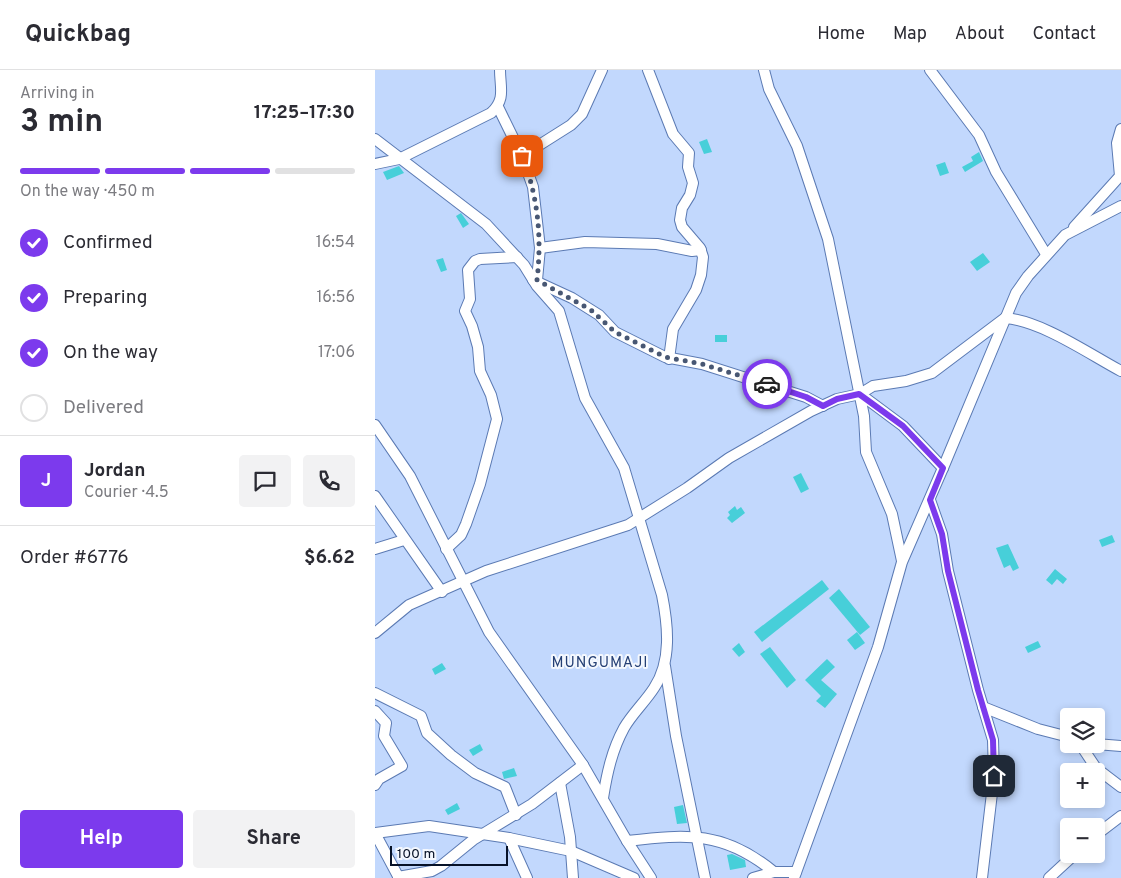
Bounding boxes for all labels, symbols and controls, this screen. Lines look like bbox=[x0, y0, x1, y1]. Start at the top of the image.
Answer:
text: Quickbag bbox=[25, 20, 131, 50]
text: Home bbox=[817, 23, 865, 46]
text: Map bbox=[893, 23, 927, 46]
text: About bbox=[955, 23, 1004, 46]
text: Contact bbox=[1032, 23, 1096, 46]
text: Arriving in bbox=[20, 84, 95, 104]
text: 17:25–17:30 bbox=[254, 101, 355, 125]
text: 3 min bbox=[20, 103, 103, 143]
pin bbox=[501, 135, 543, 177]
icon: bag bbox=[508, 142, 536, 170]
text: On the way · 450 m bbox=[20, 182, 155, 202]
icon: check bbox=[20, 229, 48, 257]
text: Confirmed bbox=[63, 231, 153, 255]
text: 16:54 bbox=[316, 233, 355, 253]
icon: check bbox=[20, 284, 48, 312]
text: Preparing bbox=[63, 286, 147, 310]
text: 16:56 bbox=[316, 288, 355, 308]
icon: check bbox=[20, 339, 48, 367]
text: On the way bbox=[63, 341, 158, 365]
text: 17:06 bbox=[318, 343, 355, 363]
courier bbox=[742, 359, 792, 409]
icon: car bbox=[753, 370, 781, 398]
text: Delivered bbox=[63, 396, 144, 420]
button: chat bbox=[239, 455, 291, 507]
button: phone bbox=[303, 455, 355, 507]
text: Jordan bbox=[84, 459, 146, 483]
text: J bbox=[41, 469, 51, 493]
text: Courier · 4.5 bbox=[84, 483, 169, 503]
text: Order #6776 bbox=[20, 546, 129, 570]
text: $6.62 bbox=[304, 546, 355, 570]
district label: MUNGUMAJI bbox=[551, 654, 649, 673]
map controls bbox=[1060, 708, 1105, 863]
button: layers bbox=[1060, 708, 1105, 753]
pin bbox=[973, 755, 1015, 797]
icon: home bbox=[980, 762, 1008, 790]
button: + bbox=[1060, 763, 1105, 808]
button: Help bbox=[20, 810, 183, 868]
button: Share bbox=[193, 810, 355, 868]
button: − bbox=[1060, 818, 1105, 863]
scale bar bbox=[390, 843, 507, 866]
text: 100 m bbox=[397, 846, 435, 863]

